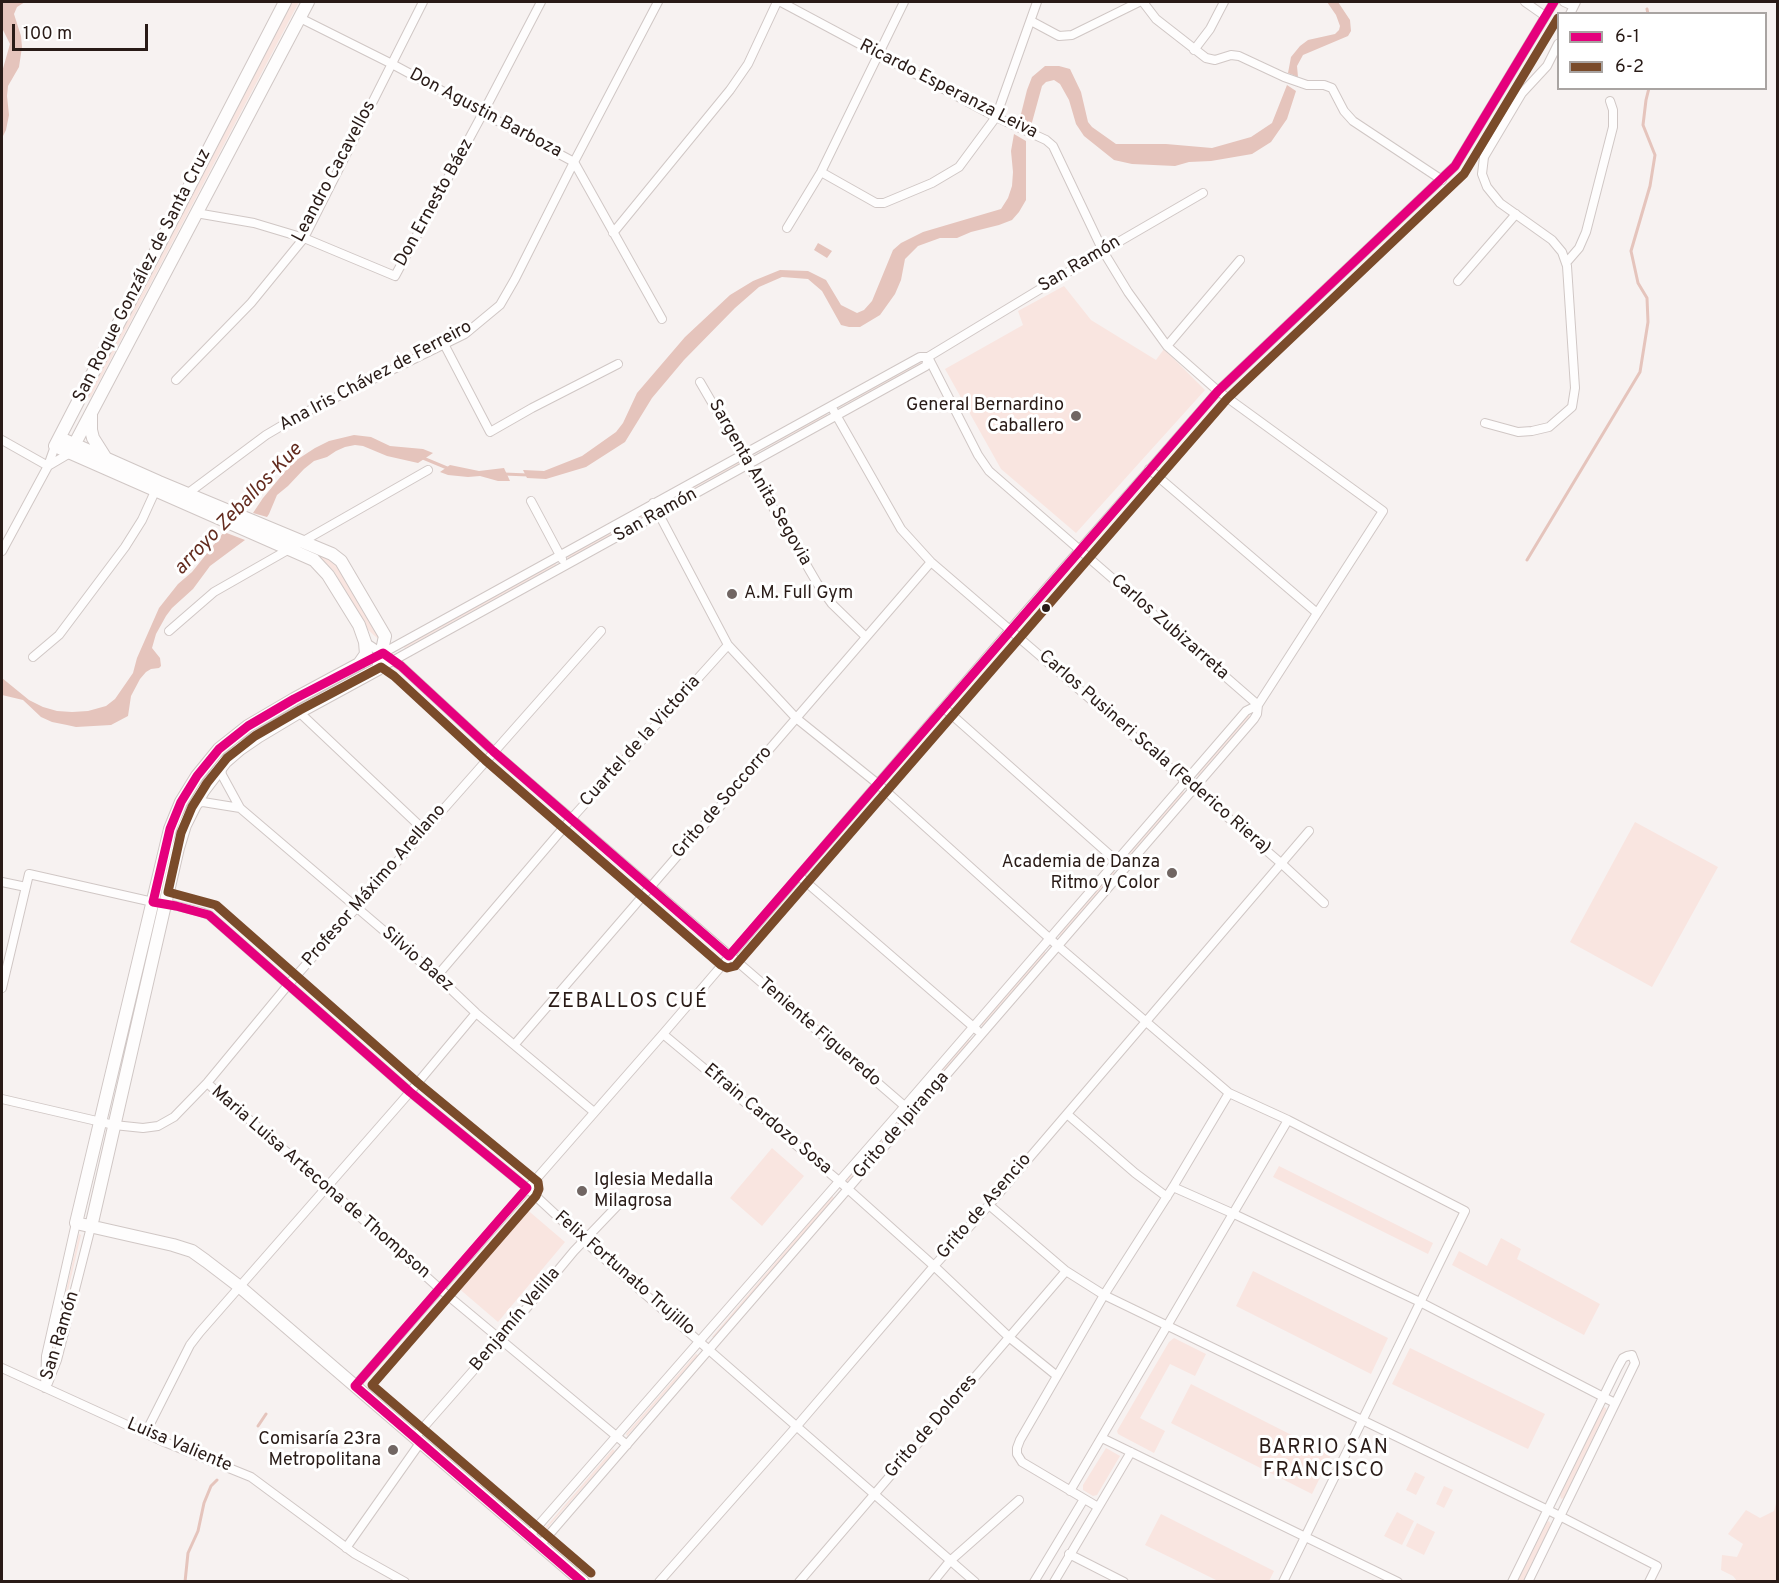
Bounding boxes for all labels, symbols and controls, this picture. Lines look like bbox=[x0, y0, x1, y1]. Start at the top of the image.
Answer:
scale bar bbox=[15, 12, 152, 50]
legend bbox=[1557, 12, 1767, 90]
text: 100 m bbox=[23, 23, 72, 46]
text: 6-1 bbox=[1615, 26, 1640, 49]
street label: Ricardo Esperanza Leiva bbox=[855, 36, 1041, 144]
text: 6-2 bbox=[1615, 56, 1644, 79]
street label: Don Agustin Barboza bbox=[405, 65, 565, 163]
street label: Leandro Cacavellos bbox=[289, 98, 381, 246]
street label: Don Ernesto Báez bbox=[391, 135, 479, 271]
street label: San Roque González de Santa Cruz bbox=[69, 146, 217, 406]
street label: San Ramón bbox=[1035, 232, 1125, 298]
street label: Ana Iris Chávez de Ferreiro bbox=[276, 317, 476, 437]
place label: General Bernardino Caballero bbox=[906, 395, 1064, 438]
street label: Sargenta Anita Segovia bbox=[703, 396, 815, 570]
marker: General Bernardino Caballero bbox=[1069, 409, 1083, 423]
water label: arroyo Zeballos-Kue bbox=[170, 439, 308, 581]
street label: San Ramón bbox=[611, 484, 701, 548]
street label: Carlos Zubizarreta bbox=[1105, 571, 1233, 685]
place label: A.M. Full Gym bbox=[744, 583, 853, 605]
marker: A.M. Full Gym bbox=[725, 587, 739, 601]
unlabelled marker bbox=[1040, 602, 1052, 614]
street label: Carlos Pusineri Scala (Federico Riera) bbox=[1033, 646, 1275, 860]
street label: Cuartel de la Victoria bbox=[576, 672, 706, 812]
street label: Grito de Soccorro bbox=[668, 743, 778, 863]
street label: Profesor Máximo Arellano bbox=[299, 800, 451, 972]
place label: Academia de Danza Ritmo y Color bbox=[1002, 852, 1160, 894]
marker: Academia de Danza Ritmo y Color bbox=[1165, 866, 1179, 880]
street label: Silvio Baez bbox=[377, 923, 457, 997]
street label: Teniente Figueredo bbox=[753, 974, 885, 1092]
district label: ZEBALLOS CUÉ bbox=[548, 991, 708, 1015]
street label: Efrain Cardozo Sosa bbox=[698, 1060, 836, 1180]
street label: Grito de Ipiranga bbox=[850, 1068, 954, 1184]
street label: Maria Luisa Artecona de Thompson bbox=[206, 1082, 434, 1284]
street label: Grito de Asencio bbox=[933, 1150, 1037, 1264]
place label: Iglesia Medalla Milagrosa bbox=[594, 1170, 713, 1212]
marker: Iglesia Medalla Milagrosa bbox=[575, 1184, 589, 1198]
street label: Felix Fortunato Trujillo bbox=[549, 1207, 699, 1341]
street label: Benjamín Velilla bbox=[466, 1264, 566, 1376]
street label: San Ramón bbox=[37, 1289, 85, 1383]
street label: Grito de Dolores bbox=[881, 1371, 983, 1483]
street label: Luisa Valiente bbox=[123, 1414, 235, 1478]
place label: Comisaría 23ra Metropolitana bbox=[258, 1429, 381, 1472]
district label: BARRIO SAN FRANCISCO bbox=[1259, 1437, 1389, 1484]
marker: Comisaría 23ra Metropolitana bbox=[386, 1443, 400, 1457]

